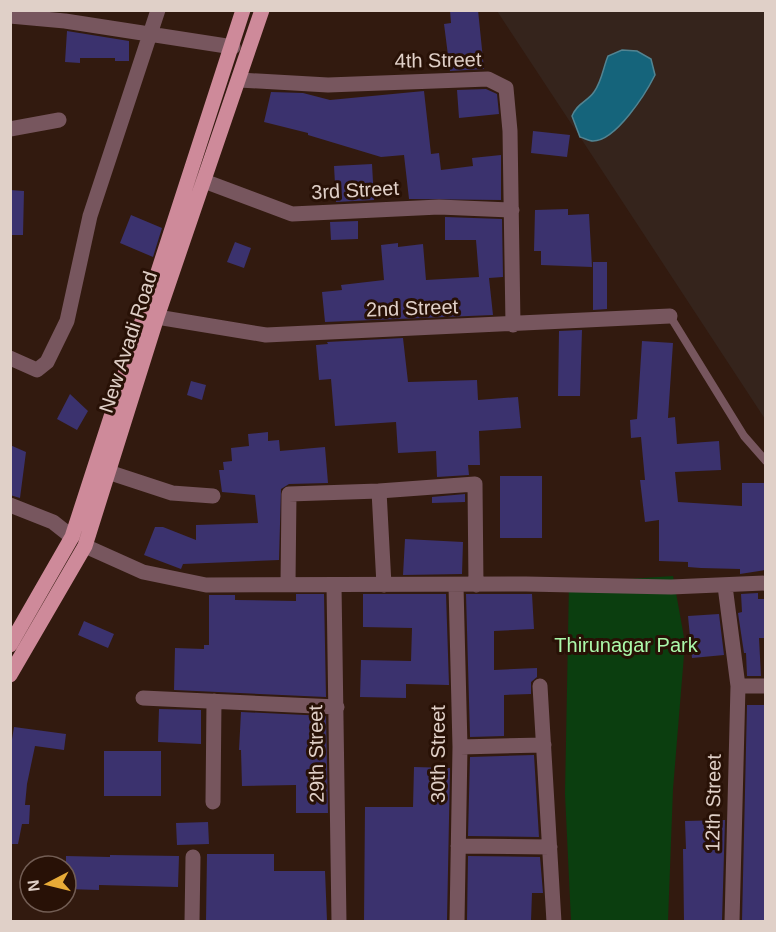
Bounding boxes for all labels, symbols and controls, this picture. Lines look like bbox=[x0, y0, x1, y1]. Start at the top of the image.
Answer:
street label: 4th Street bbox=[394, 48, 482, 72]
street label: 3rd Street bbox=[311, 177, 400, 203]
street label: New Avadi Road bbox=[95, 268, 161, 416]
street label: 2nd Street bbox=[365, 295, 459, 321]
park label: Thirunagar Park bbox=[554, 634, 699, 656]
street label: 29th Street bbox=[304, 704, 328, 803]
street label: 30th Street bbox=[427, 705, 449, 803]
street label: 12th Street bbox=[701, 753, 725, 852]
north arrow bbox=[18, 854, 78, 914]
text: N bbox=[24, 879, 43, 893]

